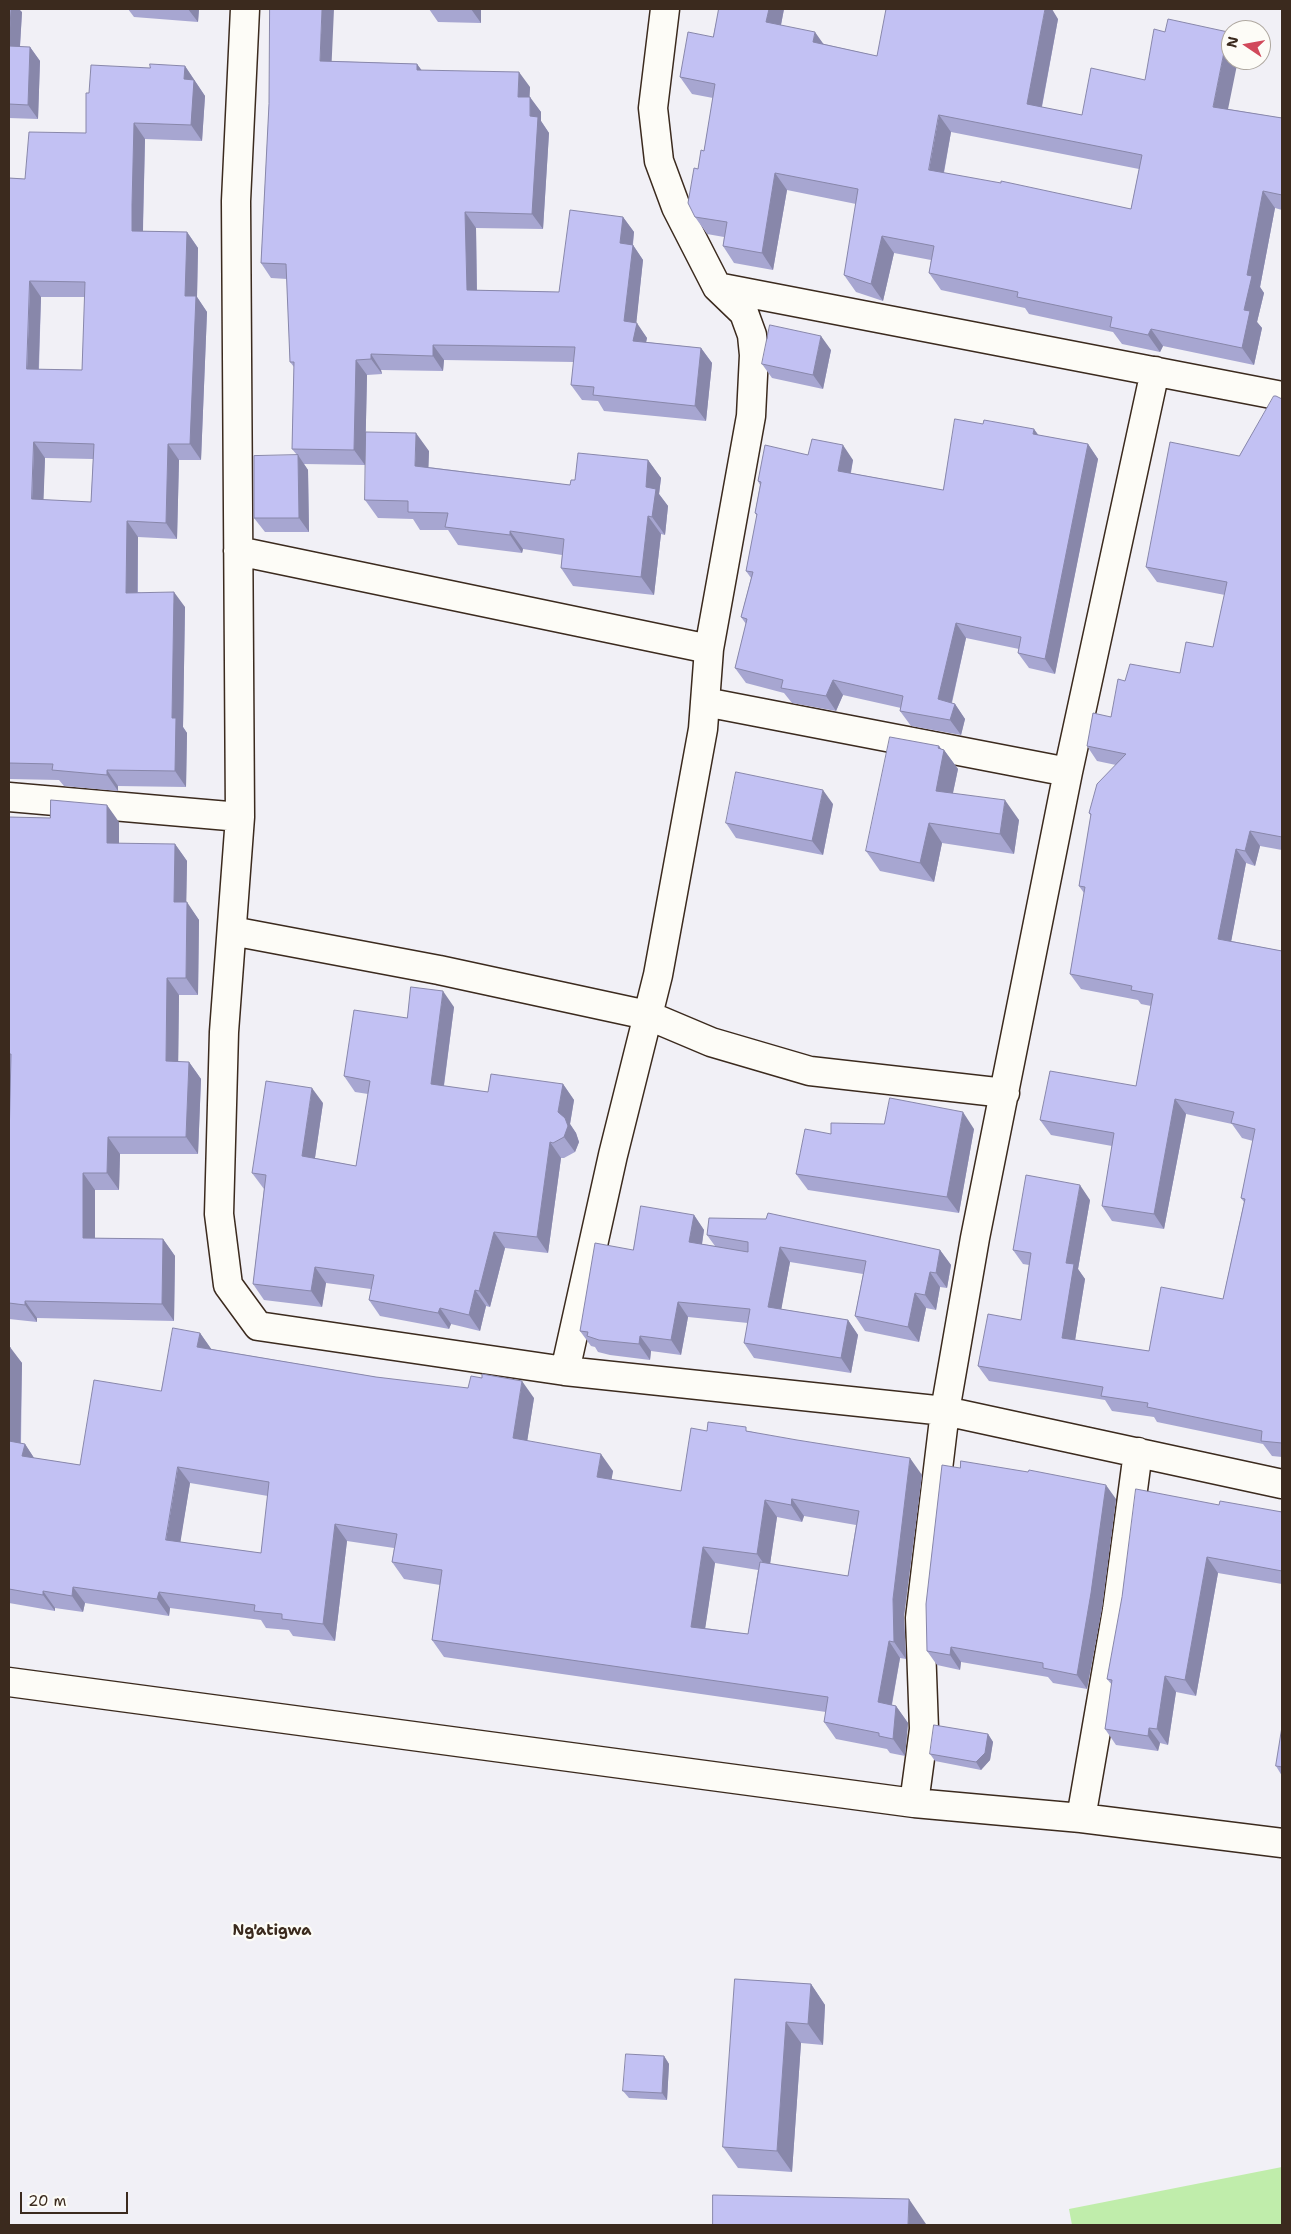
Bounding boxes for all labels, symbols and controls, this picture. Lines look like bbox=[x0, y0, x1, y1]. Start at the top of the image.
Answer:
north arrow bbox=[1221, 20, 1271, 70]
text: N bbox=[1222, 35, 1242, 49]
district label: Ng'atigwa bbox=[233, 1922, 311, 1940]
scale bar bbox=[22, 2182, 130, 2214]
text: 20 m bbox=[28, 2191, 67, 2211]

